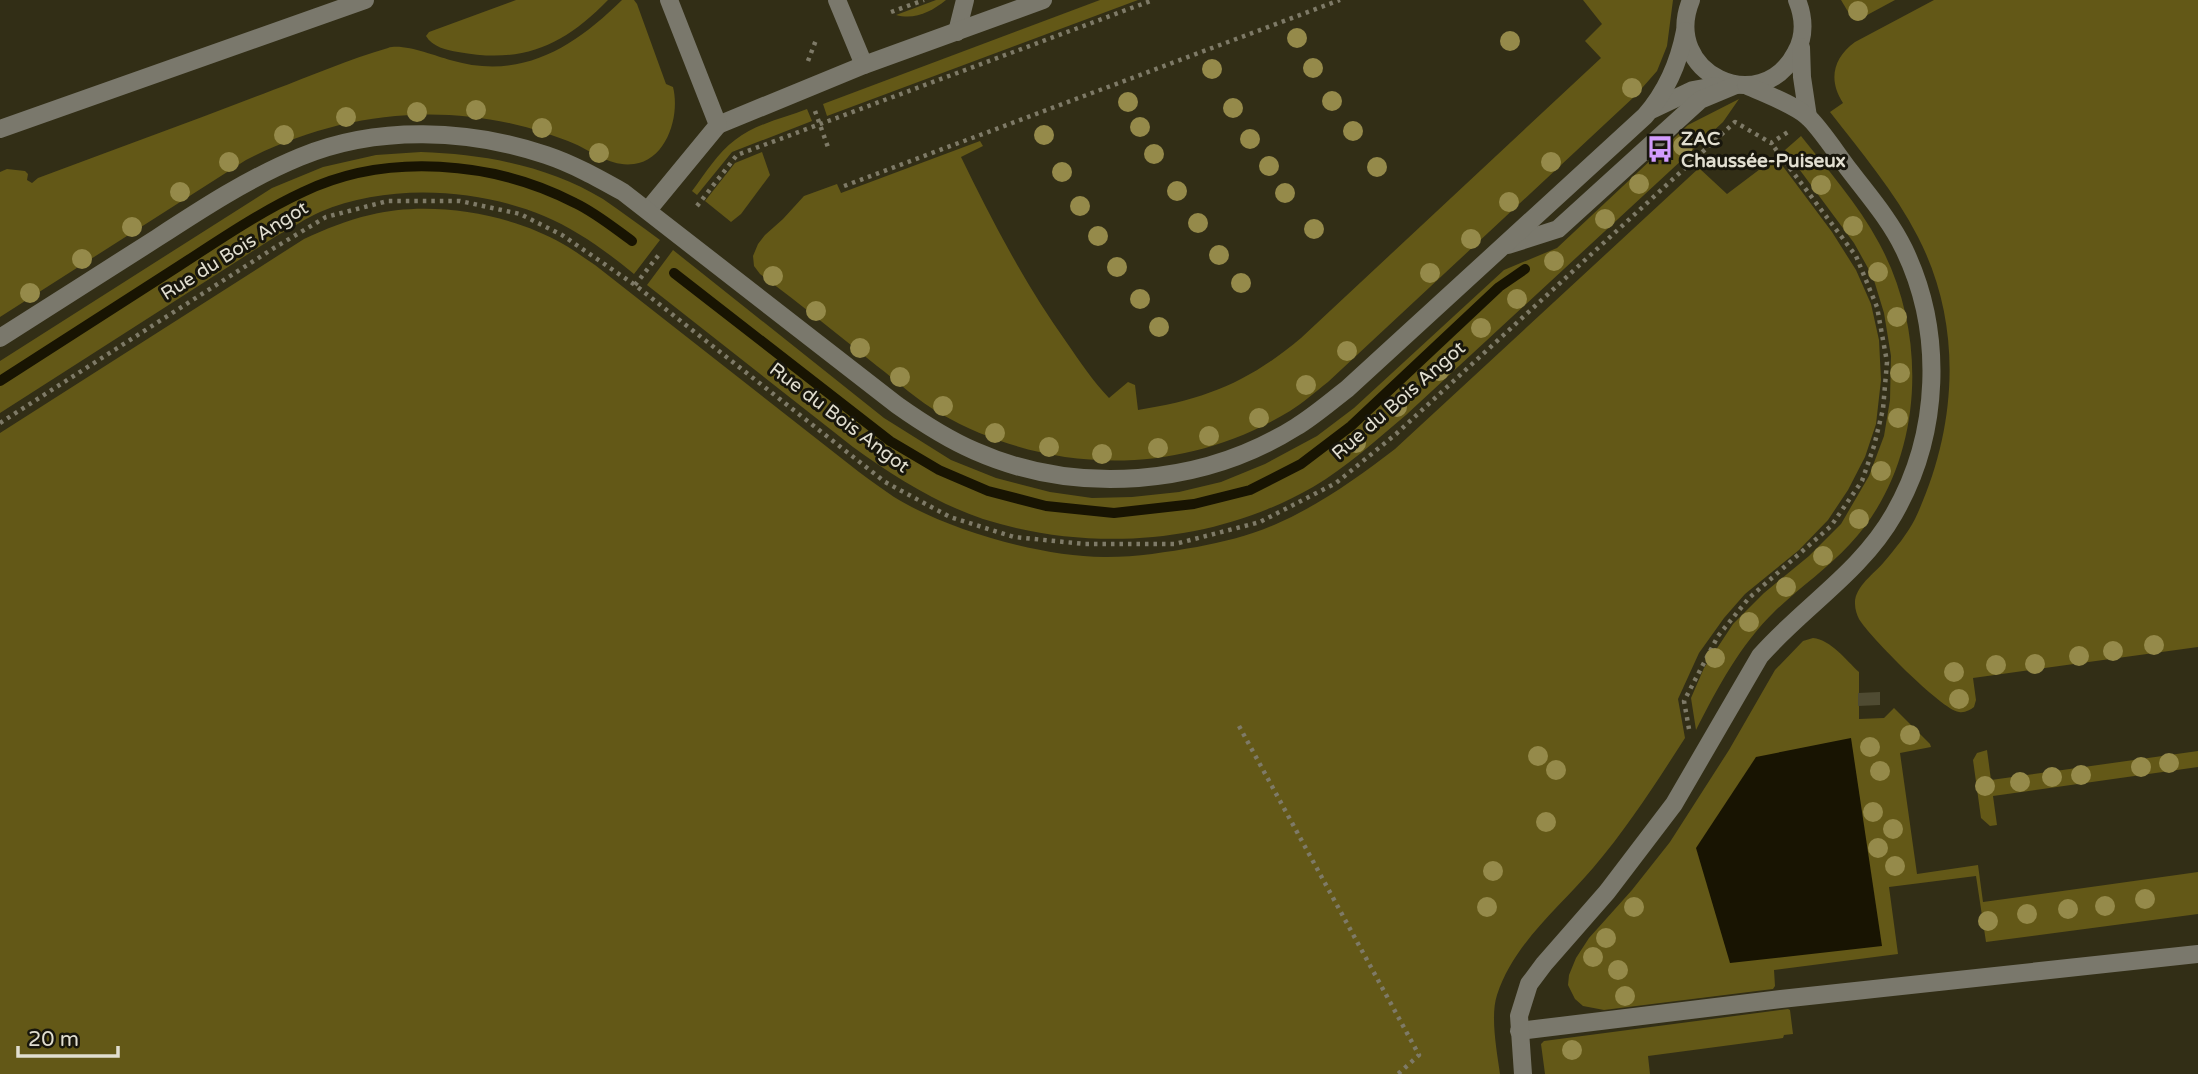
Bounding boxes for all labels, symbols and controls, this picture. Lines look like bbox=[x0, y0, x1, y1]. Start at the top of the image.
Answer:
place label: ZAC Chaussée-Puiseux bbox=[1681, 128, 1846, 172]
bus stop icon: ZAC Chaussée-Puiseux bbox=[1645, 134, 1675, 164]
street label: Rue du Bois Angot bbox=[157, 197, 312, 305]
street label: Rue du Bois Angot bbox=[1328, 337, 1470, 465]
street label: Rue du Bois Angot bbox=[765, 358, 914, 477]
scale bar bbox=[18, 1014, 117, 1058]
text: 20 m bbox=[28, 1027, 79, 1052]

